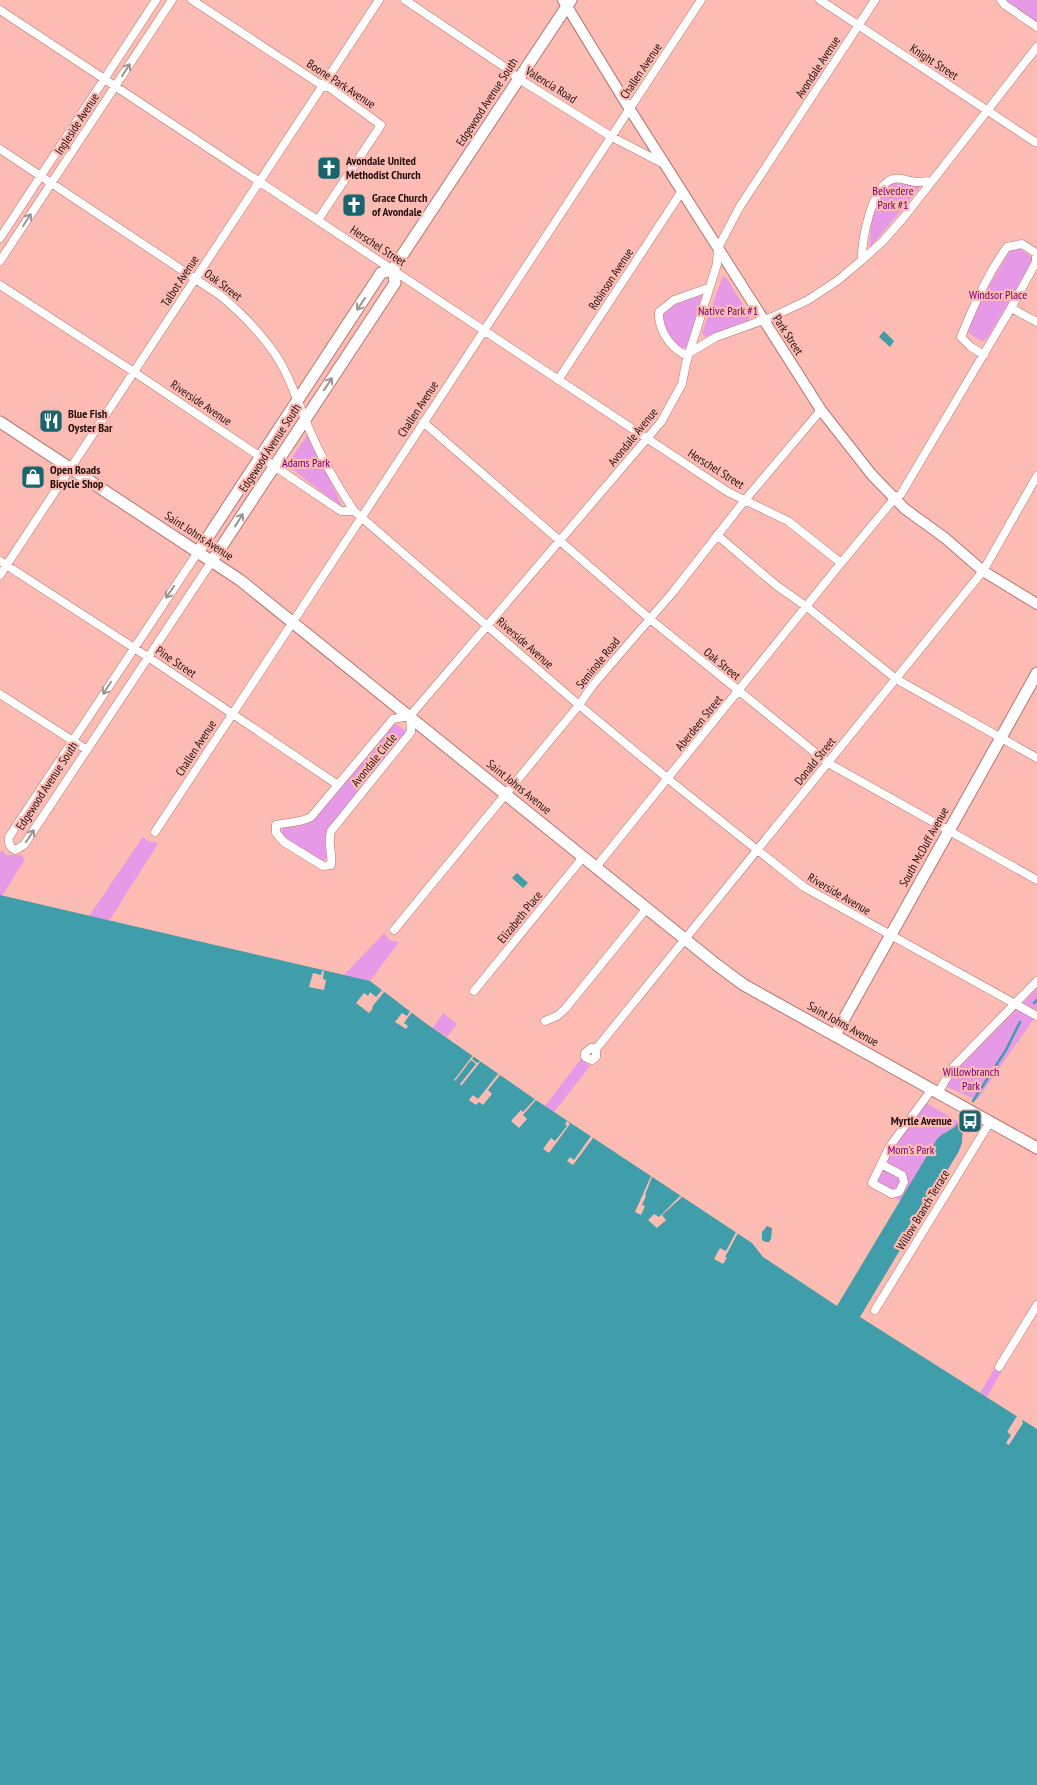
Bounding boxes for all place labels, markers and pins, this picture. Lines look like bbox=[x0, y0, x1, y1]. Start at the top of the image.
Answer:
place label: Avondale United Methodist Church bbox=[345, 153, 421, 182]
church icon: Avondale United Methodist Church bbox=[316, 155, 342, 181]
place label: Grace Church of Avondale bbox=[372, 190, 427, 219]
church icon: Grace Church of Avondale bbox=[341, 192, 367, 218]
place label: Blue Fish Oyster Bar bbox=[68, 406, 113, 435]
restaurant icon: Blue Fish Oyster Bar bbox=[38, 408, 64, 434]
place label: Open Roads Bicycle Shop bbox=[50, 462, 104, 491]
shop icon: Open Roads Bicycle Shop bbox=[20, 464, 46, 490]
bus stop icon: Myrtle Avenue bbox=[957, 1108, 983, 1134]
place label: Myrtle Avenue bbox=[891, 1113, 952, 1128]

